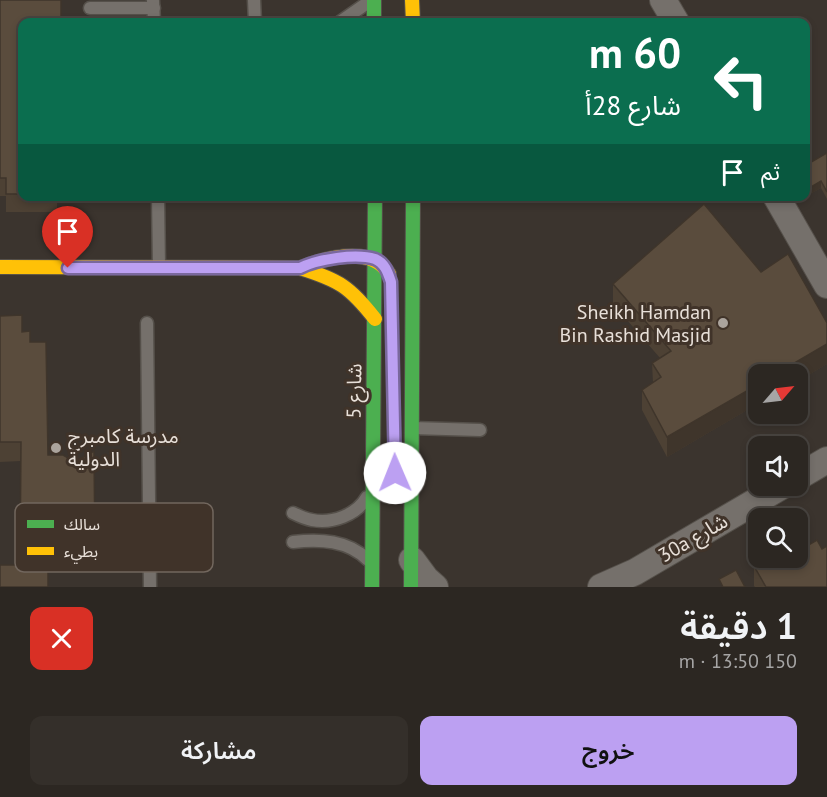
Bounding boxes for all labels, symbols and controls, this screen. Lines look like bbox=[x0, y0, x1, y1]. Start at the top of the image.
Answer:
text: 60 m bbox=[589, 25, 681, 80]
icon: left bbox=[702, 42, 780, 120]
text: شارع 28أ bbox=[585, 88, 681, 122]
icon: arrive bbox=[716, 156, 749, 189]
text: ثم bbox=[761, 158, 780, 186]
pin bbox=[42, 206, 93, 268]
icon: arrive bbox=[51, 215, 84, 248]
place label: Sheikh Hamdan Bin Rashid Masjid bbox=[560, 299, 711, 348]
marker: Sheikh Hamdan Bin Rashid Masjid bbox=[716, 316, 730, 330]
street label: شارع 5 bbox=[341, 363, 369, 419]
north arrow bbox=[748, 364, 808, 424]
map controls bbox=[748, 364, 808, 568]
place label: مدرسة كامبرج الدولية bbox=[68, 423, 179, 472]
button: sound bbox=[748, 436, 808, 496]
marker: مدرسة كامبرج الدولية bbox=[49, 441, 63, 455]
position arrow bbox=[363, 441, 427, 505]
legend bbox=[15, 503, 213, 572]
street label: 30a شارع bbox=[654, 508, 733, 570]
button: search bbox=[748, 508, 808, 568]
text: سالك bbox=[64, 514, 100, 534]
text: بطيء bbox=[64, 541, 98, 564]
text: 1 دقيقة bbox=[680, 602, 797, 649]
button: close bbox=[30, 607, 93, 670]
text: 150 m · 13:50 bbox=[679, 648, 797, 674]
button: مشاركة bbox=[30, 716, 408, 785]
button: خروج bbox=[420, 716, 797, 785]

